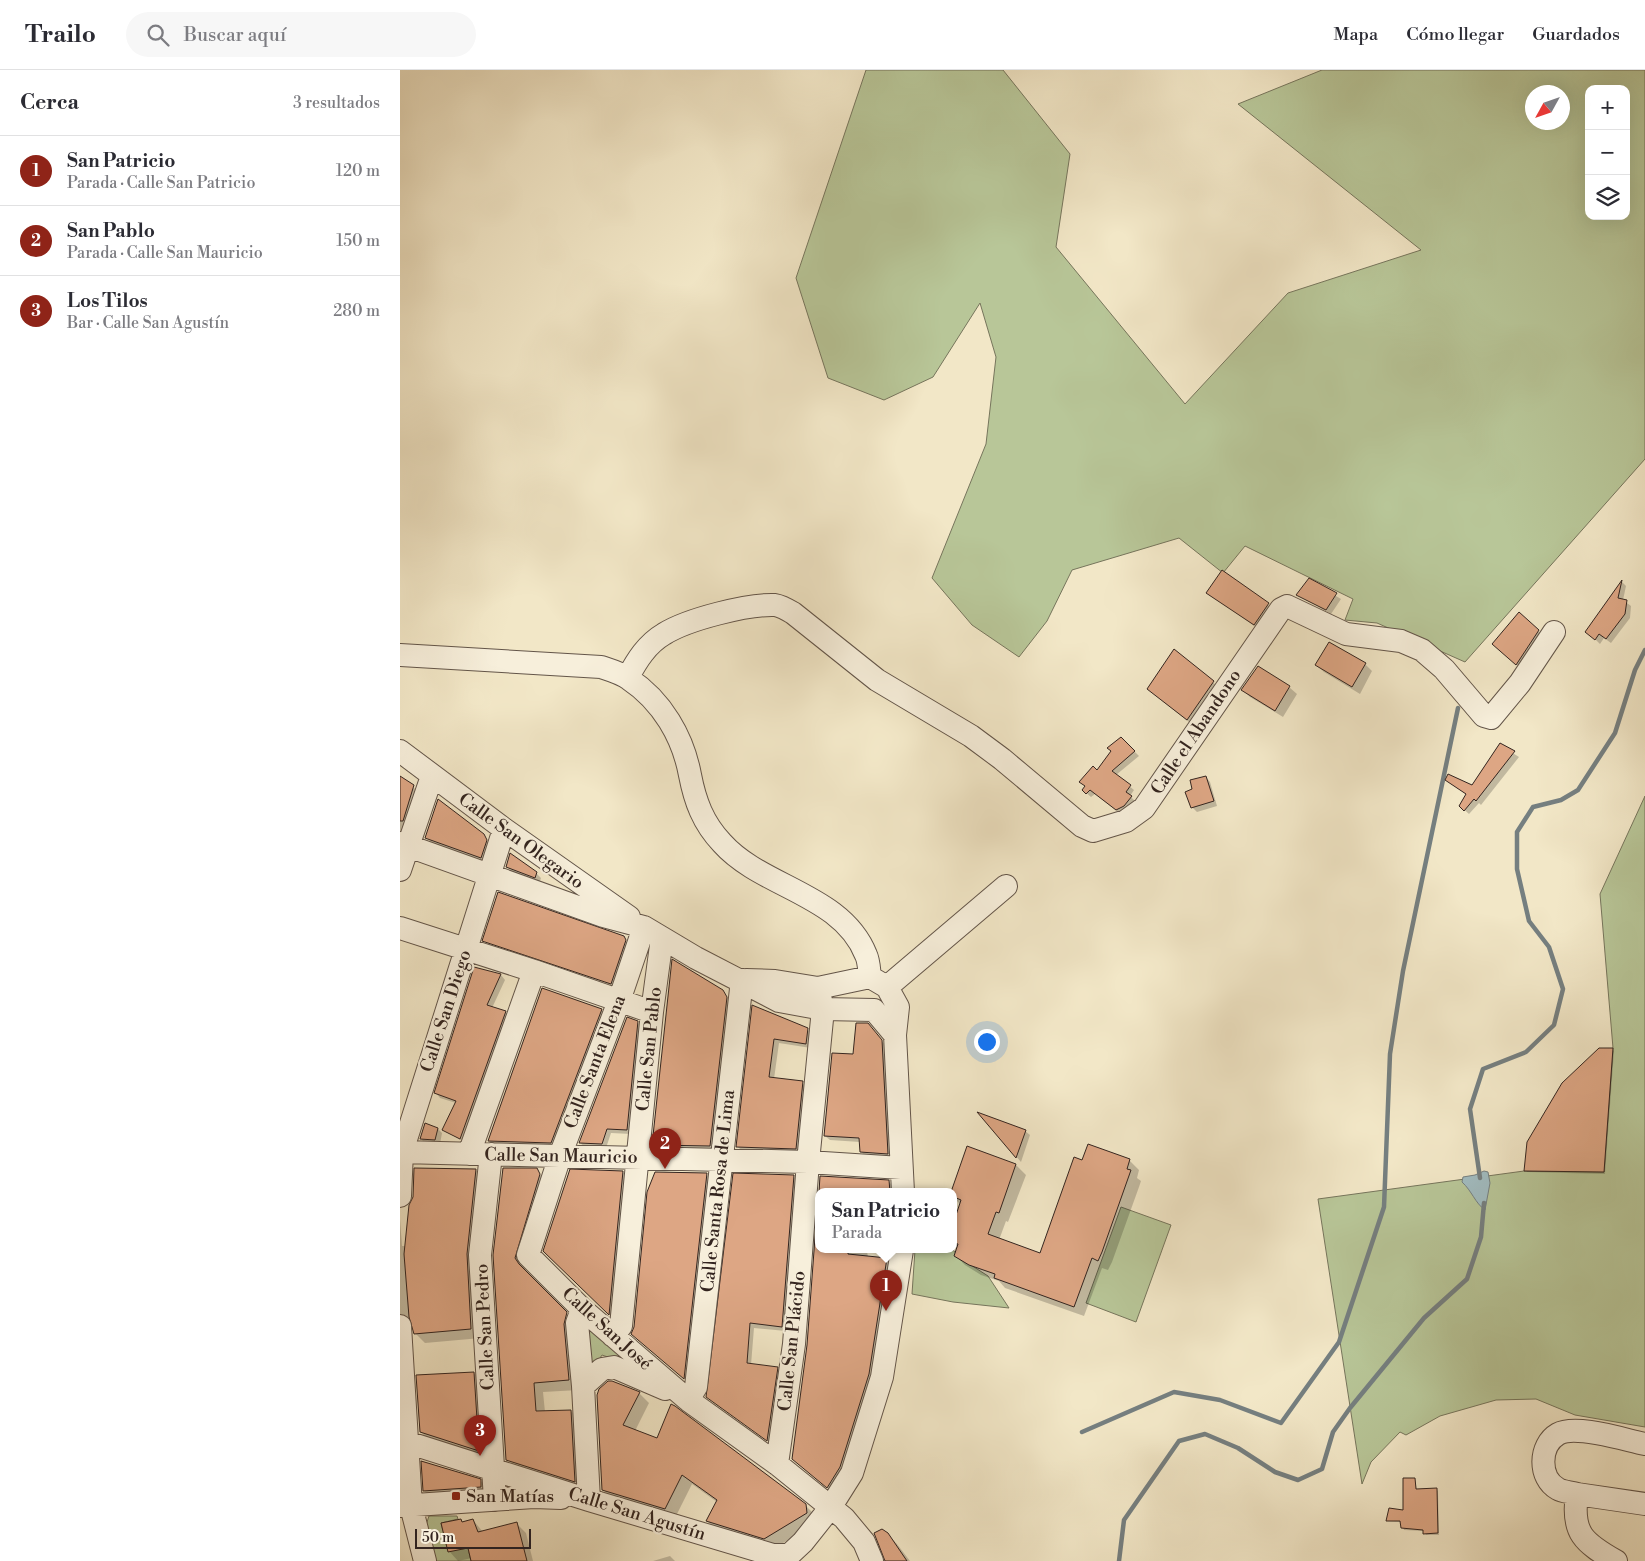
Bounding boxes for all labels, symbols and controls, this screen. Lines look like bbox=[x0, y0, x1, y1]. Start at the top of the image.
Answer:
search box bbox=[126, 12, 476, 57]
text: Trailo bbox=[25, 20, 96, 50]
icon: search bbox=[144, 21, 172, 49]
text: Buscar aquí bbox=[184, 23, 286, 47]
text: Mapa bbox=[1334, 23, 1378, 46]
text: Cómo llegar bbox=[1406, 23, 1504, 46]
text: Guardados bbox=[1532, 23, 1620, 46]
north arrow bbox=[1525, 85, 1570, 130]
map controls bbox=[1585, 85, 1630, 220]
button: + bbox=[1585, 85, 1630, 130]
text: Cerca bbox=[20, 90, 79, 116]
text: 3 resultados bbox=[293, 93, 380, 113]
button: − bbox=[1585, 130, 1630, 175]
text: San Patricio bbox=[67, 149, 175, 173]
text: 1 bbox=[32, 161, 40, 181]
text: 120 m bbox=[336, 161, 380, 181]
text: Parada · Calle San Patricio bbox=[67, 173, 255, 193]
button: layers bbox=[1585, 175, 1630, 220]
text: San Pablo bbox=[67, 219, 155, 243]
text: 2 bbox=[31, 231, 41, 251]
text: 150 m bbox=[336, 231, 380, 251]
text: Parada · Calle San Mauricio bbox=[67, 243, 263, 263]
text: Los Tilos bbox=[67, 289, 148, 313]
text: 3 bbox=[31, 301, 41, 321]
text: 280 m bbox=[333, 301, 380, 321]
text: Bar · Calle San Agustín bbox=[67, 313, 229, 333]
street label: Calle el Abandono bbox=[1146, 665, 1246, 799]
street label: Calle San Olegario bbox=[454, 788, 588, 894]
street label: Calle San Diego bbox=[415, 947, 477, 1075]
street label: Calle San Pablo bbox=[631, 986, 667, 1112]
street label: Calle Santa Elena bbox=[559, 991, 631, 1132]
your location bbox=[974, 1029, 1000, 1055]
street label: Calle Santa Rosa de Lima bbox=[696, 1088, 740, 1293]
pin: 2 bbox=[649, 1128, 681, 1169]
street label: Calle San Mauricio bbox=[484, 1143, 638, 1169]
popup bbox=[815, 1188, 957, 1253]
text: San Patricio bbox=[832, 1199, 940, 1223]
text: Parada bbox=[832, 1223, 882, 1243]
street label: Calle San Pedro bbox=[470, 1263, 500, 1391]
street label: Calle San Plácido bbox=[773, 1270, 811, 1412]
pin: 1 bbox=[870, 1270, 902, 1311]
street label: Calle San José bbox=[557, 1282, 657, 1376]
pin: 3 bbox=[464, 1415, 496, 1456]
street label: Calle San Agustín bbox=[566, 1482, 709, 1546]
place label: San Matías bbox=[466, 1485, 554, 1508]
marker: San Matías bbox=[450, 1490, 462, 1502]
scale bar bbox=[415, 1526, 531, 1549]
text: 50 m bbox=[422, 1529, 454, 1547]

